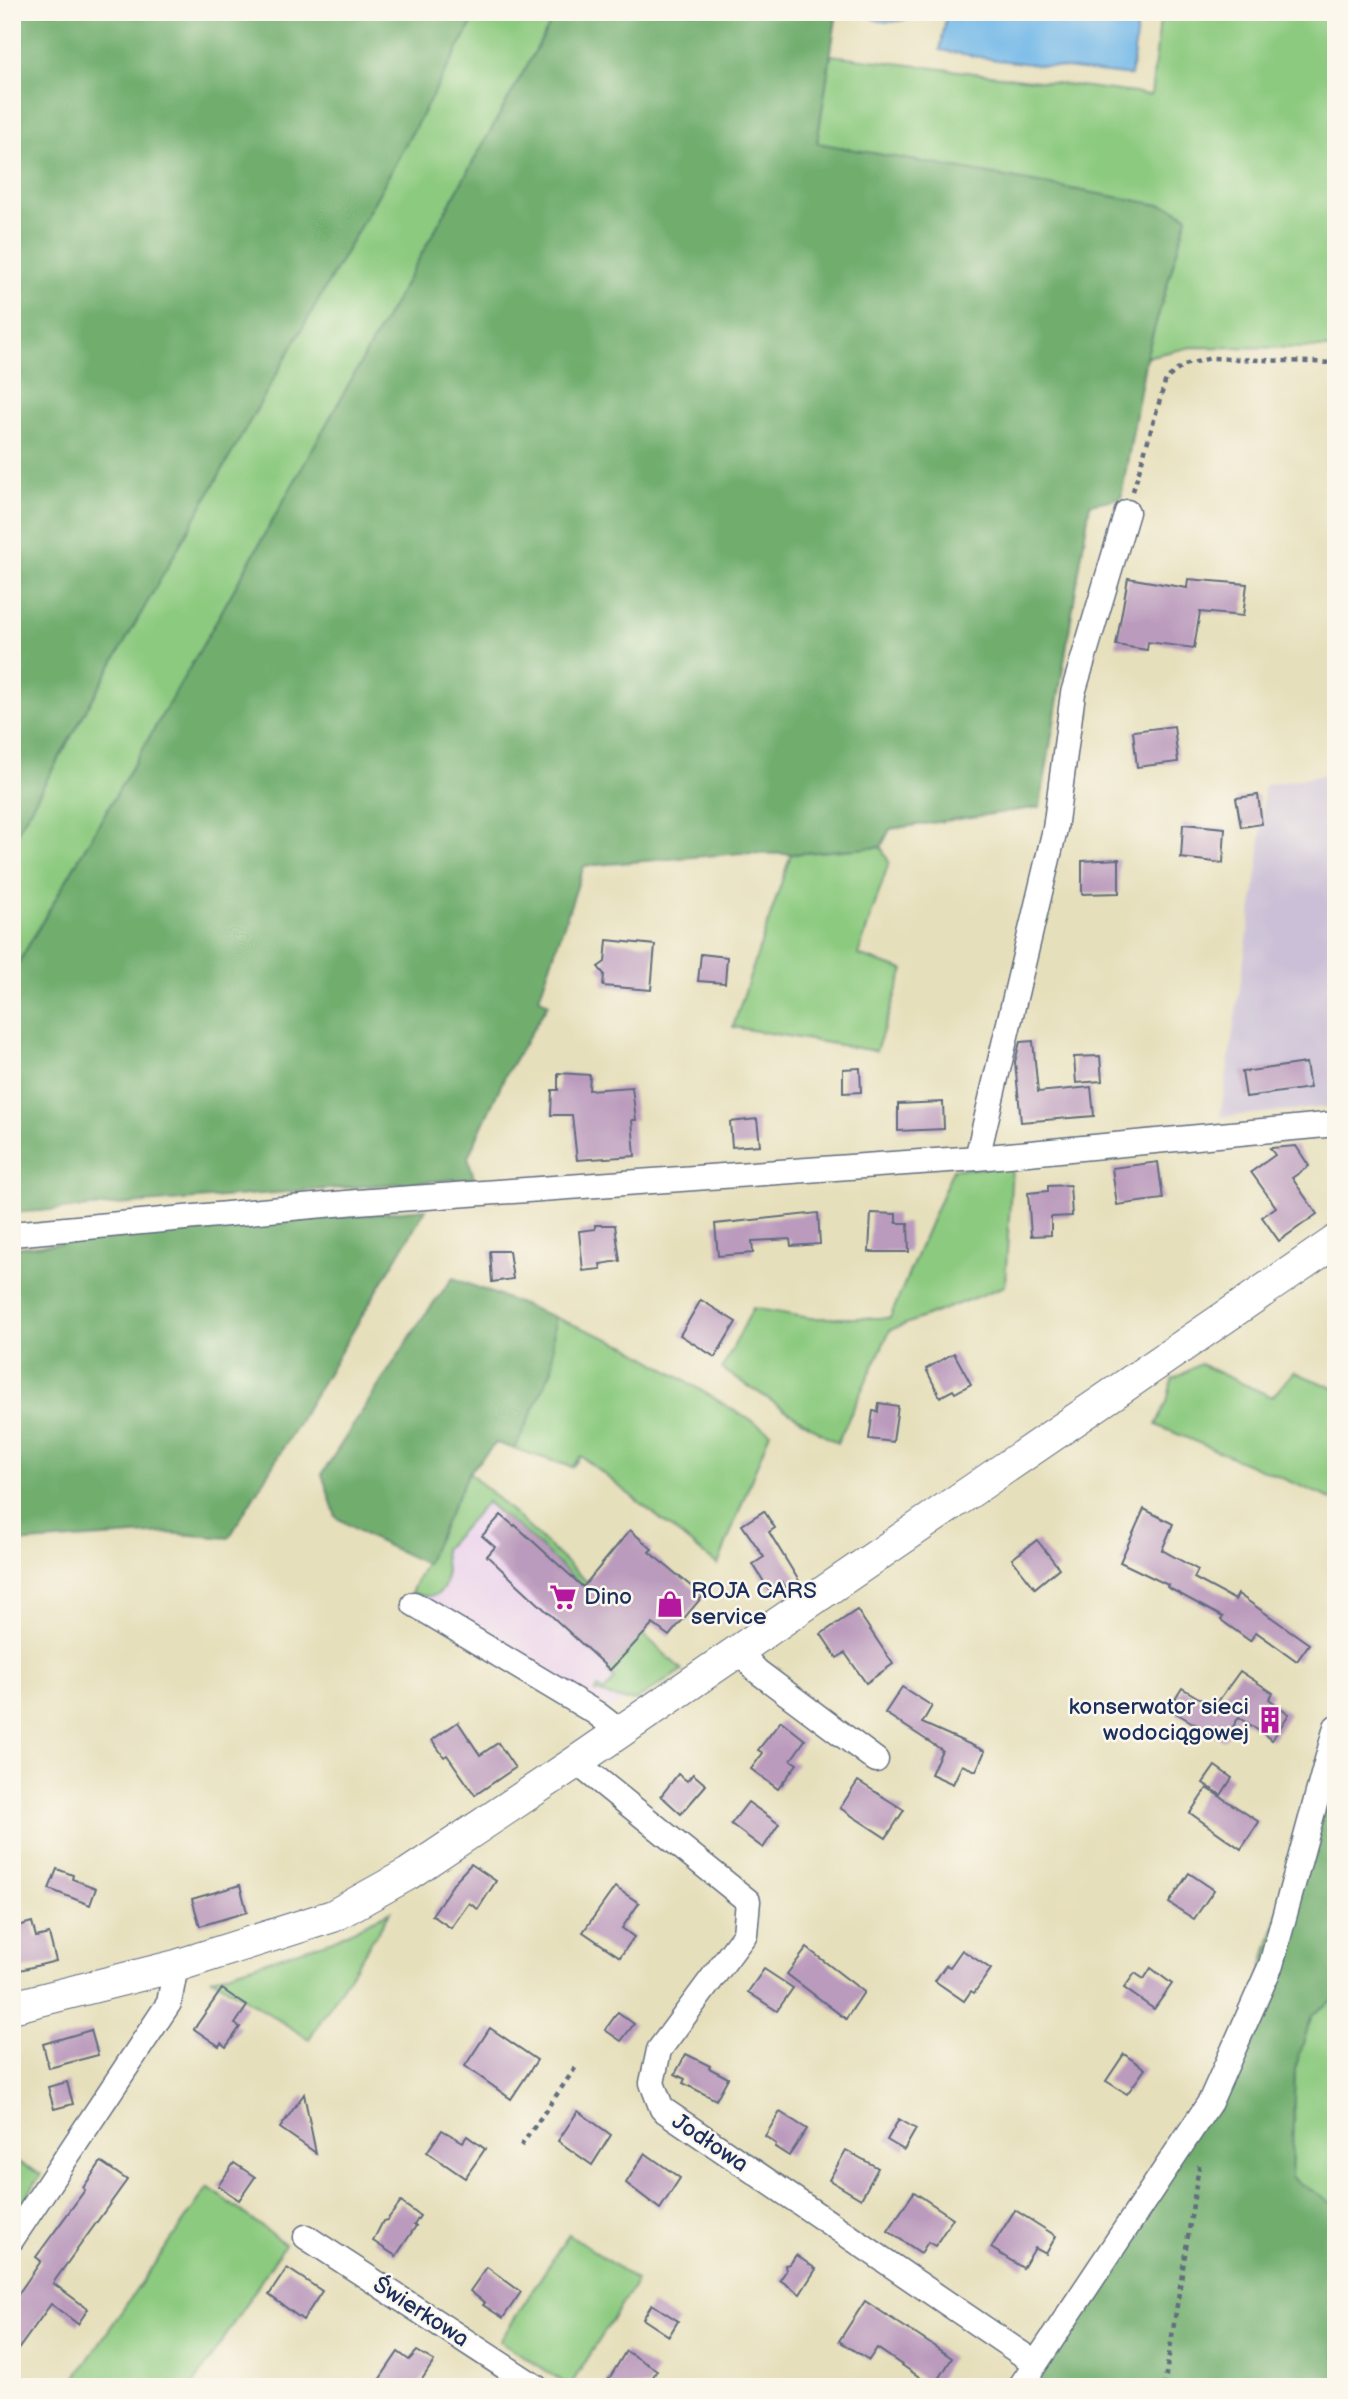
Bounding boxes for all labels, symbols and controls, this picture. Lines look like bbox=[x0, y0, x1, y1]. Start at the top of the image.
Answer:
place label: ROJA CARS service bbox=[691, 1577, 817, 1631]
supermarket icon: Dino bbox=[548, 1582, 578, 1612]
place label: Dino bbox=[584, 1583, 632, 1611]
shop icon: ROJA CARS service bbox=[655, 1589, 685, 1619]
place label: konserwator sieci wodociągowej bbox=[1068, 1693, 1249, 1747]
building icon: konserwator sieci wodociągowej bbox=[1255, 1705, 1285, 1735]
street label: Jodłowa bbox=[666, 2107, 754, 2179]
street label: Świerkowa bbox=[368, 2271, 474, 2353]

